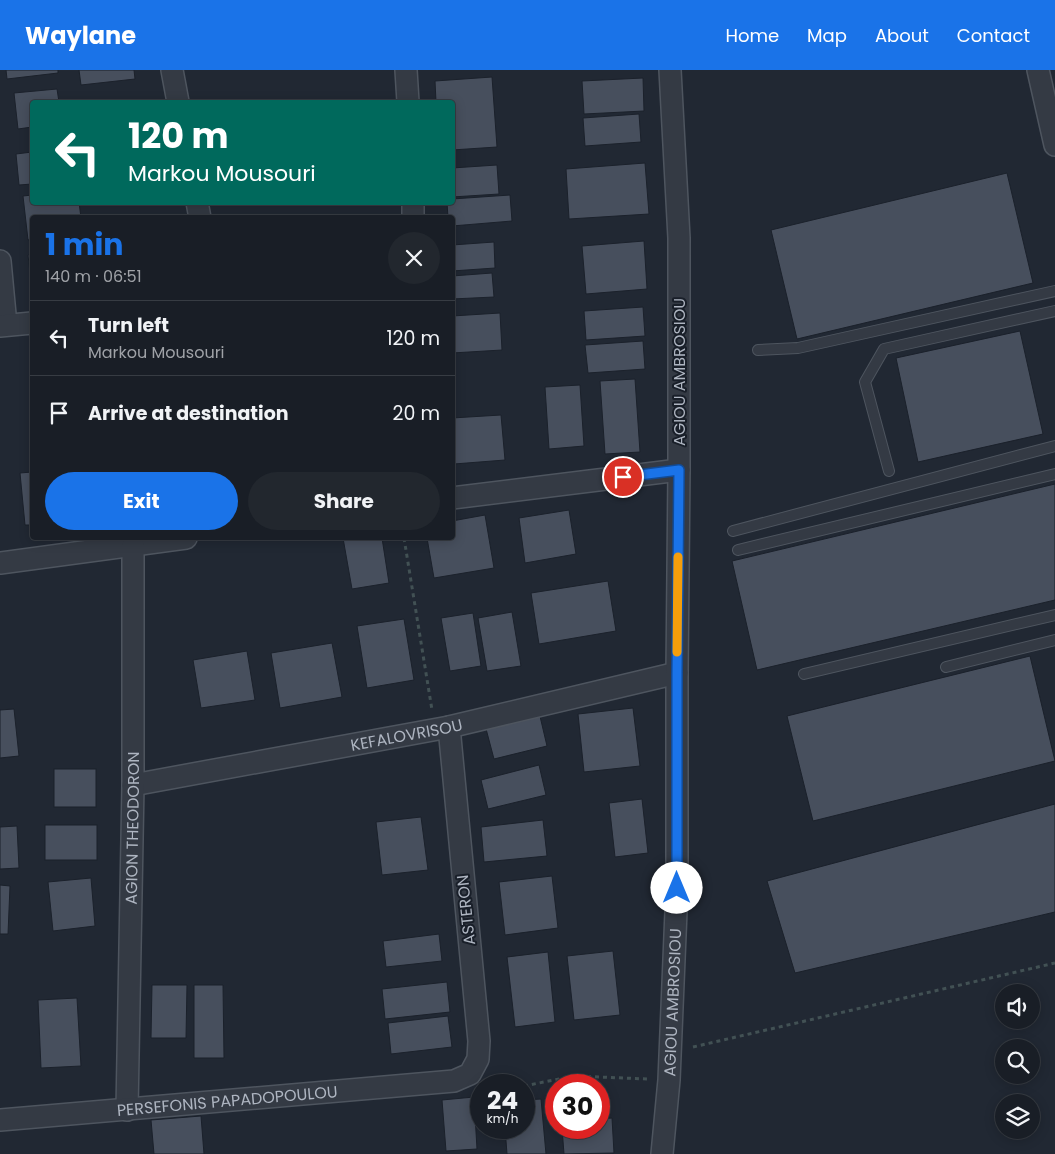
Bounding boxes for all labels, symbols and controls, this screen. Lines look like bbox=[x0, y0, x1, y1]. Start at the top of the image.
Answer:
text: Waylane bbox=[25, 19, 136, 52]
text: Home bbox=[725, 23, 779, 48]
text: Map bbox=[807, 23, 847, 48]
text: About bbox=[875, 23, 929, 48]
text: Contact bbox=[957, 23, 1030, 48]
text: 120 m bbox=[128, 111, 228, 160]
icon: left bbox=[45, 120, 110, 185]
text: Markou Mousouri bbox=[128, 158, 316, 189]
text: 1 min bbox=[45, 223, 123, 266]
button: close bbox=[388, 232, 440, 284]
text: 140 m · 06:51 bbox=[45, 265, 142, 288]
street label: AGIOU AMBROSIOU bbox=[668, 298, 691, 446]
text: Turn left bbox=[88, 312, 169, 339]
icon: left bbox=[45, 324, 73, 352]
text: 120 m bbox=[386, 325, 440, 352]
text: Markou Mousouri bbox=[88, 341, 225, 364]
icon: arrive bbox=[45, 399, 73, 427]
text: Arrive at destination bbox=[88, 400, 289, 427]
text: 20 m bbox=[392, 400, 440, 427]
pin bbox=[602, 456, 644, 498]
icon: arrive bbox=[609, 463, 637, 491]
button: Exit bbox=[45, 472, 238, 530]
button: Share bbox=[248, 472, 440, 530]
street label: KEFALOVRISOU bbox=[349, 713, 465, 756]
street label: AGION THEODORON bbox=[119, 751, 145, 905]
position arrow bbox=[650, 861, 702, 913]
street label: ASTERON bbox=[451, 874, 481, 946]
street label: AGIOU AMBROSIOU bbox=[658, 928, 687, 1077]
map controls bbox=[995, 984, 1040, 1139]
button: sound bbox=[995, 984, 1040, 1029]
button: search bbox=[995, 1039, 1040, 1084]
speed limit sign: 30 bbox=[545, 1074, 610, 1139]
street label: PERSEFONIS PAPADOPOULOU bbox=[116, 1080, 338, 1121]
text: 24 bbox=[487, 1083, 518, 1118]
button: layers bbox=[995, 1094, 1040, 1139]
text: km/h bbox=[487, 1110, 518, 1127]

